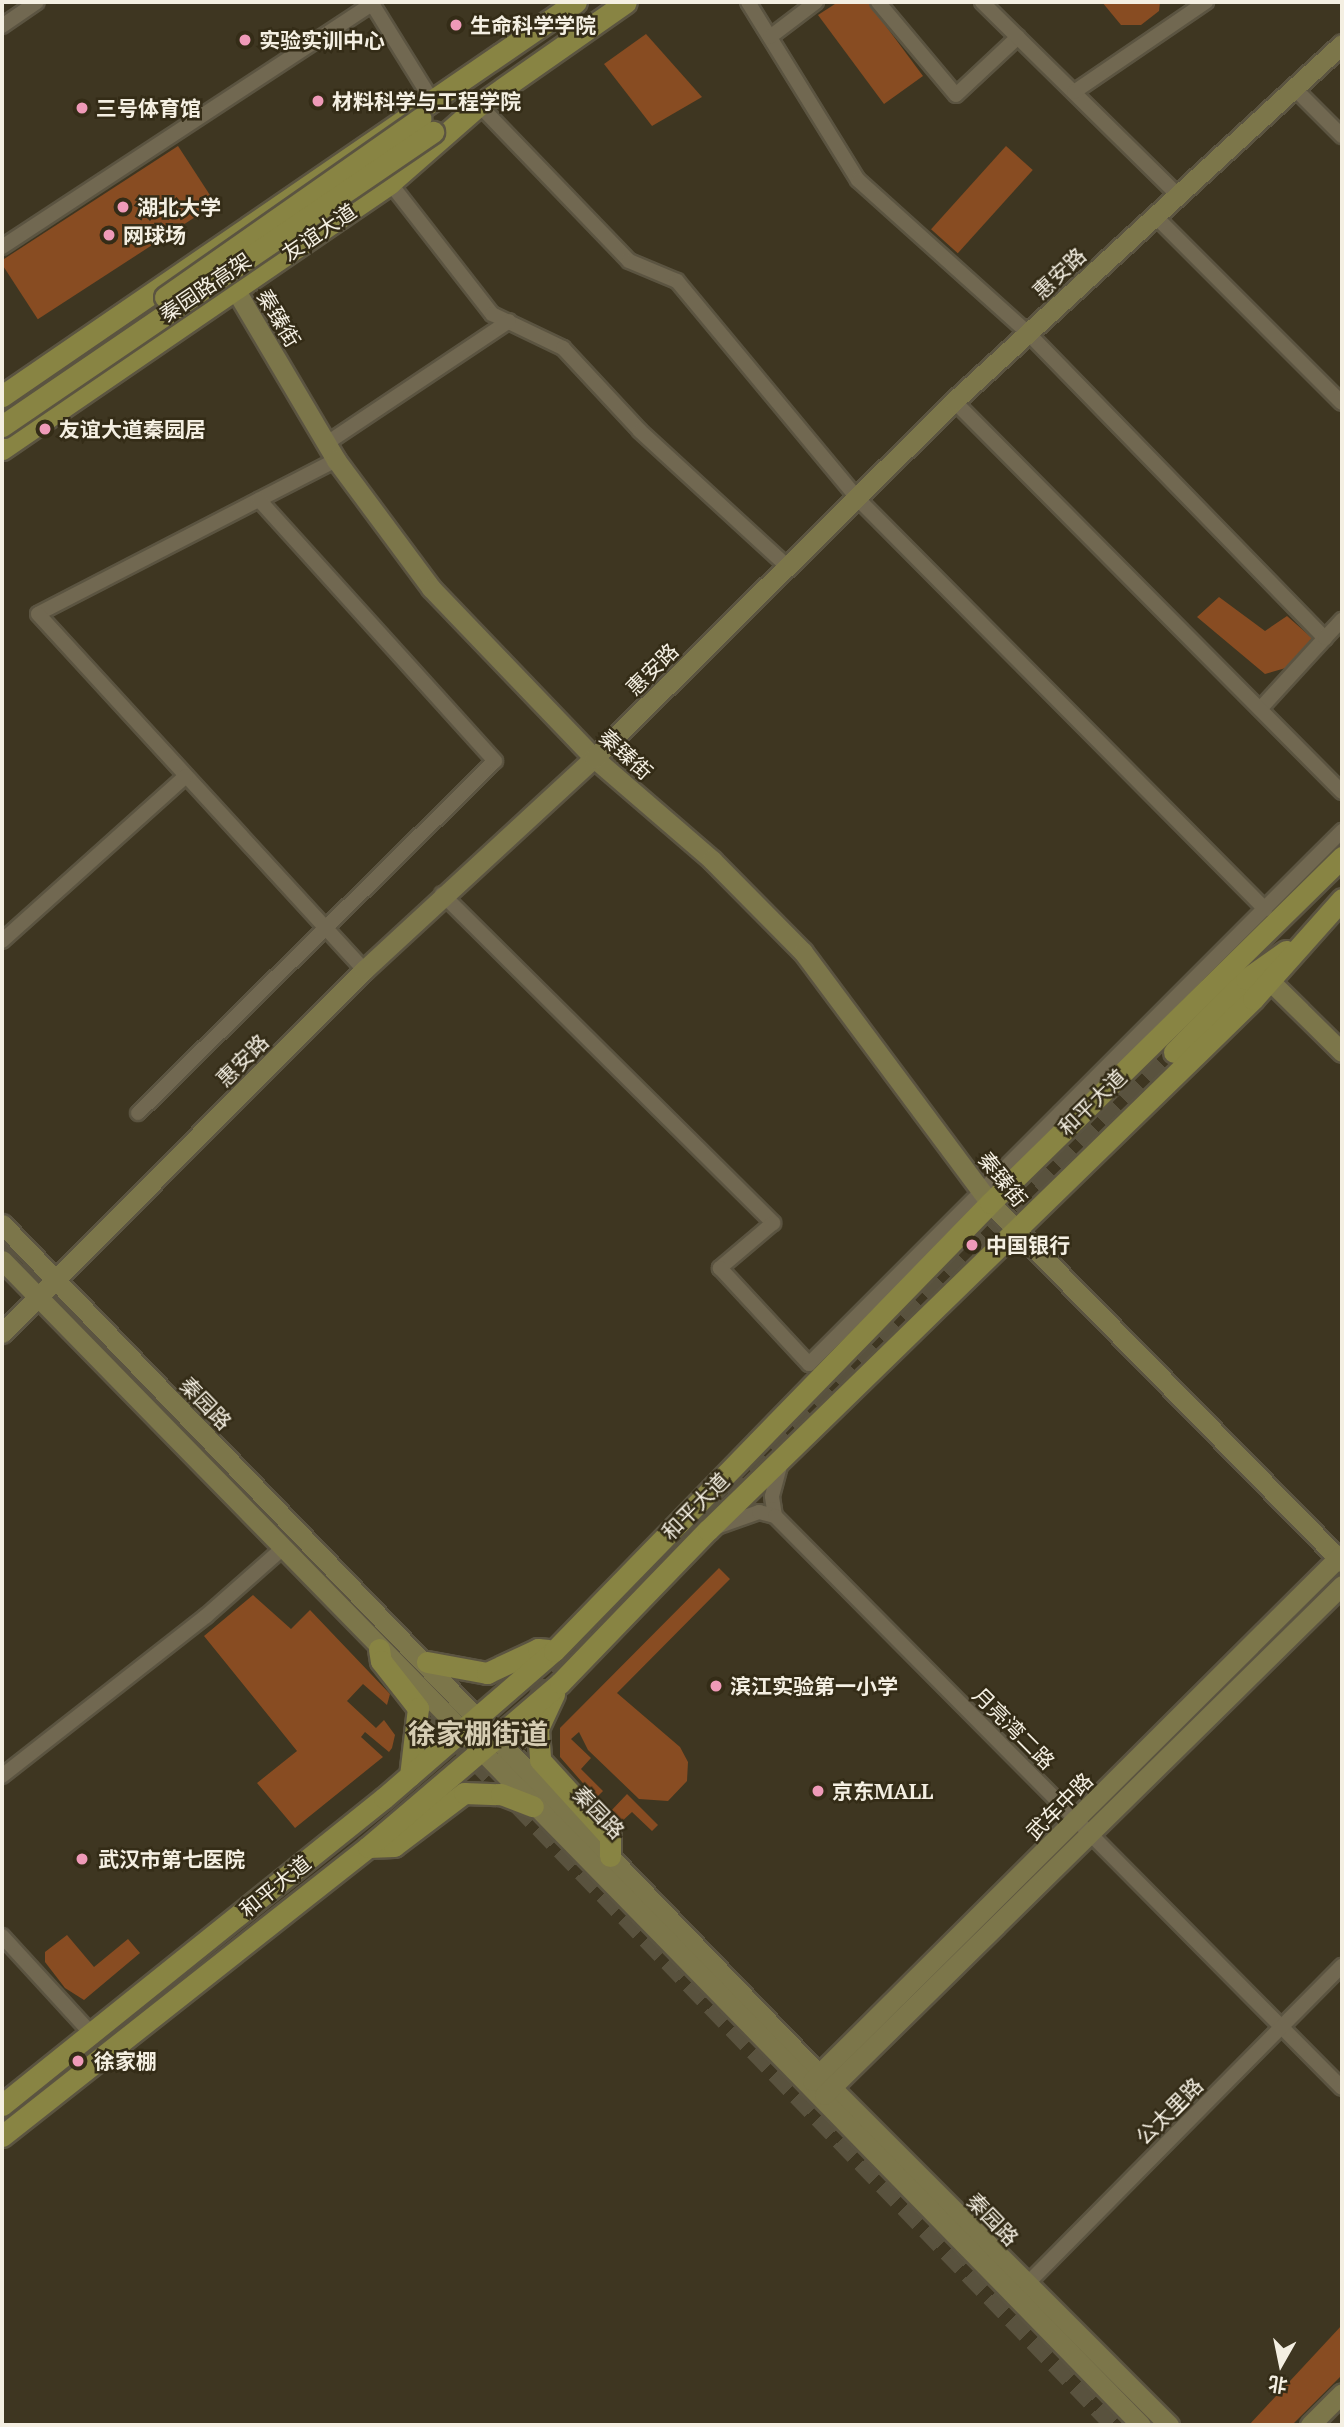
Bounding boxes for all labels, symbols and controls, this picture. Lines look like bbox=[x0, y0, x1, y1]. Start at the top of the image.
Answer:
place label: 生命科学学院 bbox=[470, 12, 596, 38]
marker: 生命科学学院 bbox=[448, 17, 464, 33]
place label: 实验实训中心 bbox=[259, 27, 385, 53]
marker: 实验实训中心 bbox=[237, 32, 253, 48]
place label: 材料科学与工程学院 bbox=[332, 88, 521, 114]
marker: 材料科学与工程学院 bbox=[310, 93, 326, 109]
place label: 三号体育馆 bbox=[96, 95, 201, 121]
marker: 三号体育馆 bbox=[74, 100, 90, 116]
place label: 湖北大学 bbox=[137, 194, 221, 220]
street label: 友谊大道 bbox=[277, 198, 361, 266]
marker: 湖北大学 bbox=[115, 199, 131, 215]
place label: 网球场 bbox=[123, 222, 186, 248]
marker: 网球场 bbox=[101, 227, 117, 243]
street label: 惠安路 bbox=[1027, 242, 1091, 304]
street label: 秦园路高架 bbox=[154, 247, 256, 327]
street label: 秦臻街 bbox=[252, 285, 306, 351]
place label: 友谊大道秦园居 bbox=[59, 416, 206, 442]
marker: 友谊大道秦园居 bbox=[37, 421, 53, 437]
street label: 惠安路 bbox=[621, 638, 683, 700]
street label: 秦臻街 bbox=[594, 724, 658, 784]
street label: 惠安路 bbox=[211, 1029, 273, 1091]
street label: 和平大道 bbox=[1053, 1064, 1131, 1140]
street label: 秦臻街 bbox=[973, 1147, 1033, 1211]
place label: 中国银行 bbox=[986, 1232, 1070, 1258]
marker: 中国银行 bbox=[964, 1237, 980, 1253]
street label: 秦园路 bbox=[175, 1372, 237, 1434]
street label: 和平大道 bbox=[656, 1467, 734, 1545]
place label: 滨江实验第一小学 bbox=[730, 1673, 898, 1699]
marker: 滨江实验第一小学 bbox=[708, 1678, 724, 1694]
street label: 月亮湾二路 bbox=[968, 1682, 1060, 1774]
district label: 徐家棚街道 bbox=[408, 1717, 548, 1751]
street label: 武车中路 bbox=[1020, 1767, 1098, 1845]
place label: 京东MALL bbox=[832, 1778, 933, 1804]
street label: 秦园路 bbox=[568, 1781, 630, 1843]
marker: 京东MALL bbox=[810, 1783, 826, 1799]
place label: 武汉市第七医院 bbox=[98, 1846, 245, 1872]
marker: 武汉市第七医院 bbox=[72, 1849, 92, 1869]
street label: 和平大道 bbox=[234, 1850, 316, 1922]
place label: 徐家棚 bbox=[94, 2048, 157, 2074]
marker: 徐家棚 bbox=[68, 2051, 88, 2071]
street label: 公太里路 bbox=[1130, 2072, 1208, 2150]
street label: 秦园路 bbox=[962, 2188, 1024, 2250]
north arrow bbox=[1246, 2329, 1316, 2399]
text: 北 bbox=[1266, 2371, 1289, 2399]

